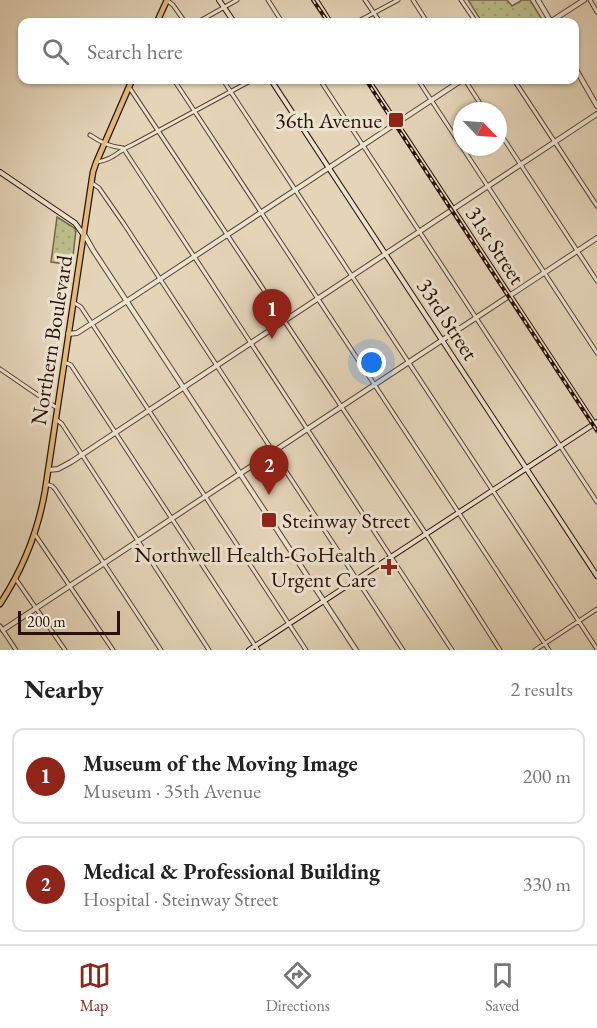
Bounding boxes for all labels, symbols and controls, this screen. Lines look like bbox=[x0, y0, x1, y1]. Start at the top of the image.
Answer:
search box bbox=[18, 18, 579, 84]
icon: search bbox=[39, 35, 72, 68]
text: Search here bbox=[87, 37, 182, 66]
north arrow bbox=[453, 102, 507, 156]
place label: 36th Avenue bbox=[275, 106, 382, 135]
marker: 36th Avenue bbox=[387, 111, 405, 129]
street label: 31st Street bbox=[459, 201, 532, 290]
street label: Northern Boulevard bbox=[24, 252, 79, 427]
street label: 33rd Street bbox=[410, 273, 485, 366]
pin: 1 bbox=[252, 290, 292, 339]
your location bbox=[357, 348, 386, 377]
pin: 2 bbox=[250, 446, 288, 495]
place label: Steinway Street bbox=[282, 506, 410, 535]
marker: Steinway Street bbox=[260, 511, 278, 529]
place label: Northwell Health-GoHealth Urgent Care bbox=[134, 540, 376, 594]
marker: Northwell Health-GoHealth Urgent Care bbox=[380, 558, 398, 576]
scale bar bbox=[18, 608, 120, 636]
text: 200 m bbox=[27, 611, 66, 632]
text: Nearby bbox=[24, 672, 104, 706]
text: 2 results bbox=[510, 676, 573, 702]
text: Museum of the Moving Image bbox=[83, 749, 358, 778]
text: 1 bbox=[40, 763, 51, 789]
text: 200 m bbox=[523, 763, 571, 789]
text: Museum · 35th Avenue bbox=[83, 778, 261, 804]
text: Medical & Professional Building bbox=[83, 857, 380, 886]
text: 2 bbox=[40, 871, 51, 897]
text: 330 m bbox=[523, 871, 571, 897]
text: Hospital · Steinway Street bbox=[83, 886, 278, 912]
tab: Map bbox=[78, 959, 111, 1016]
tab: Directions bbox=[266, 959, 330, 1016]
tab: Saved bbox=[485, 959, 519, 1016]

